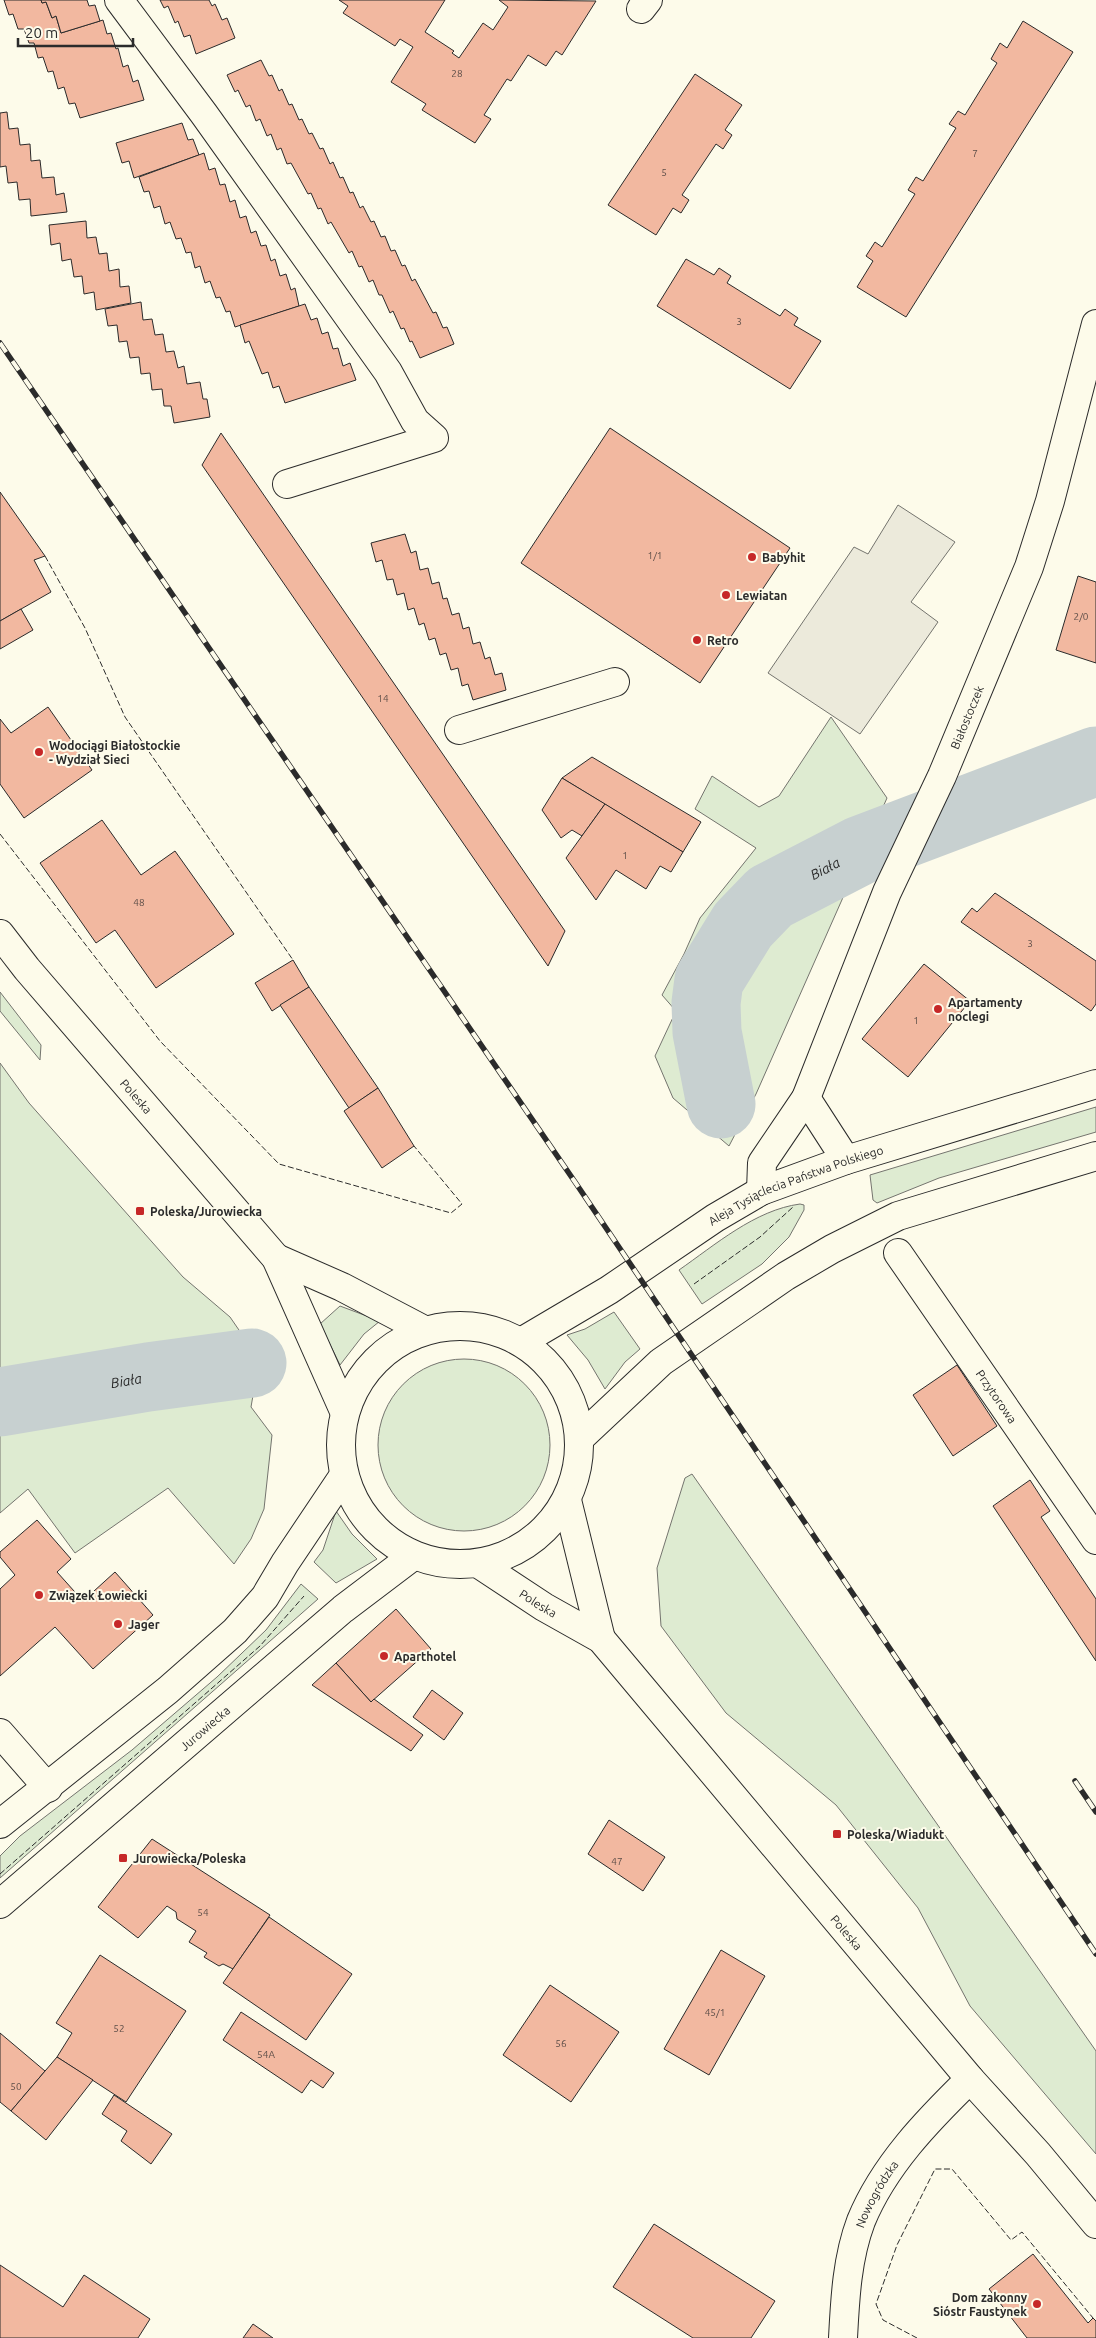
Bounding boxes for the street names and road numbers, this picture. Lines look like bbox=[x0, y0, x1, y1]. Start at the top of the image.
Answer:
street label: Białostoczek bbox=[948, 683, 985, 751]
street label: Poleska bbox=[118, 1076, 155, 1116]
street label: Aleja Tysiąclecia Państwa Polskiego bbox=[706, 1143, 885, 1227]
street label: Przytorowa bbox=[974, 1367, 1020, 1425]
street label: Poleska bbox=[517, 1586, 559, 1619]
street label: Jurowiecka bbox=[177, 1703, 232, 1753]
street label: Poleska bbox=[829, 1912, 865, 1952]
street label: Nowogródzka bbox=[853, 2158, 900, 2229]

